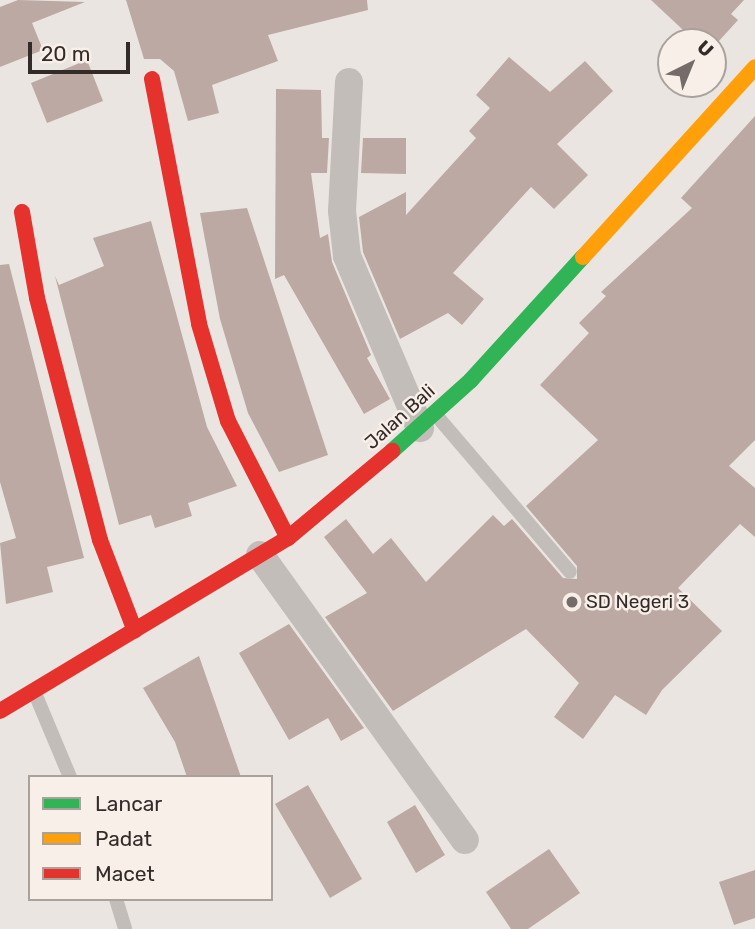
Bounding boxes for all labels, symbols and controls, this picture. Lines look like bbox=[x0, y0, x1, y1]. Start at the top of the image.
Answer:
scale bar bbox=[32, 28, 133, 72]
north arrow bbox=[657, 28, 727, 98]
text: U bbox=[692, 36, 718, 62]
text: 20 m bbox=[41, 41, 90, 66]
street label: Jalan Bali bbox=[360, 380, 440, 454]
place label: SD Negeri 3 bbox=[586, 591, 689, 613]
marker: SD Negeri 3 bbox=[564, 594, 580, 610]
legend bbox=[28, 775, 273, 901]
text: Lancar bbox=[95, 791, 162, 816]
text: Padat bbox=[95, 826, 152, 851]
text: Macet bbox=[95, 861, 155, 886]

